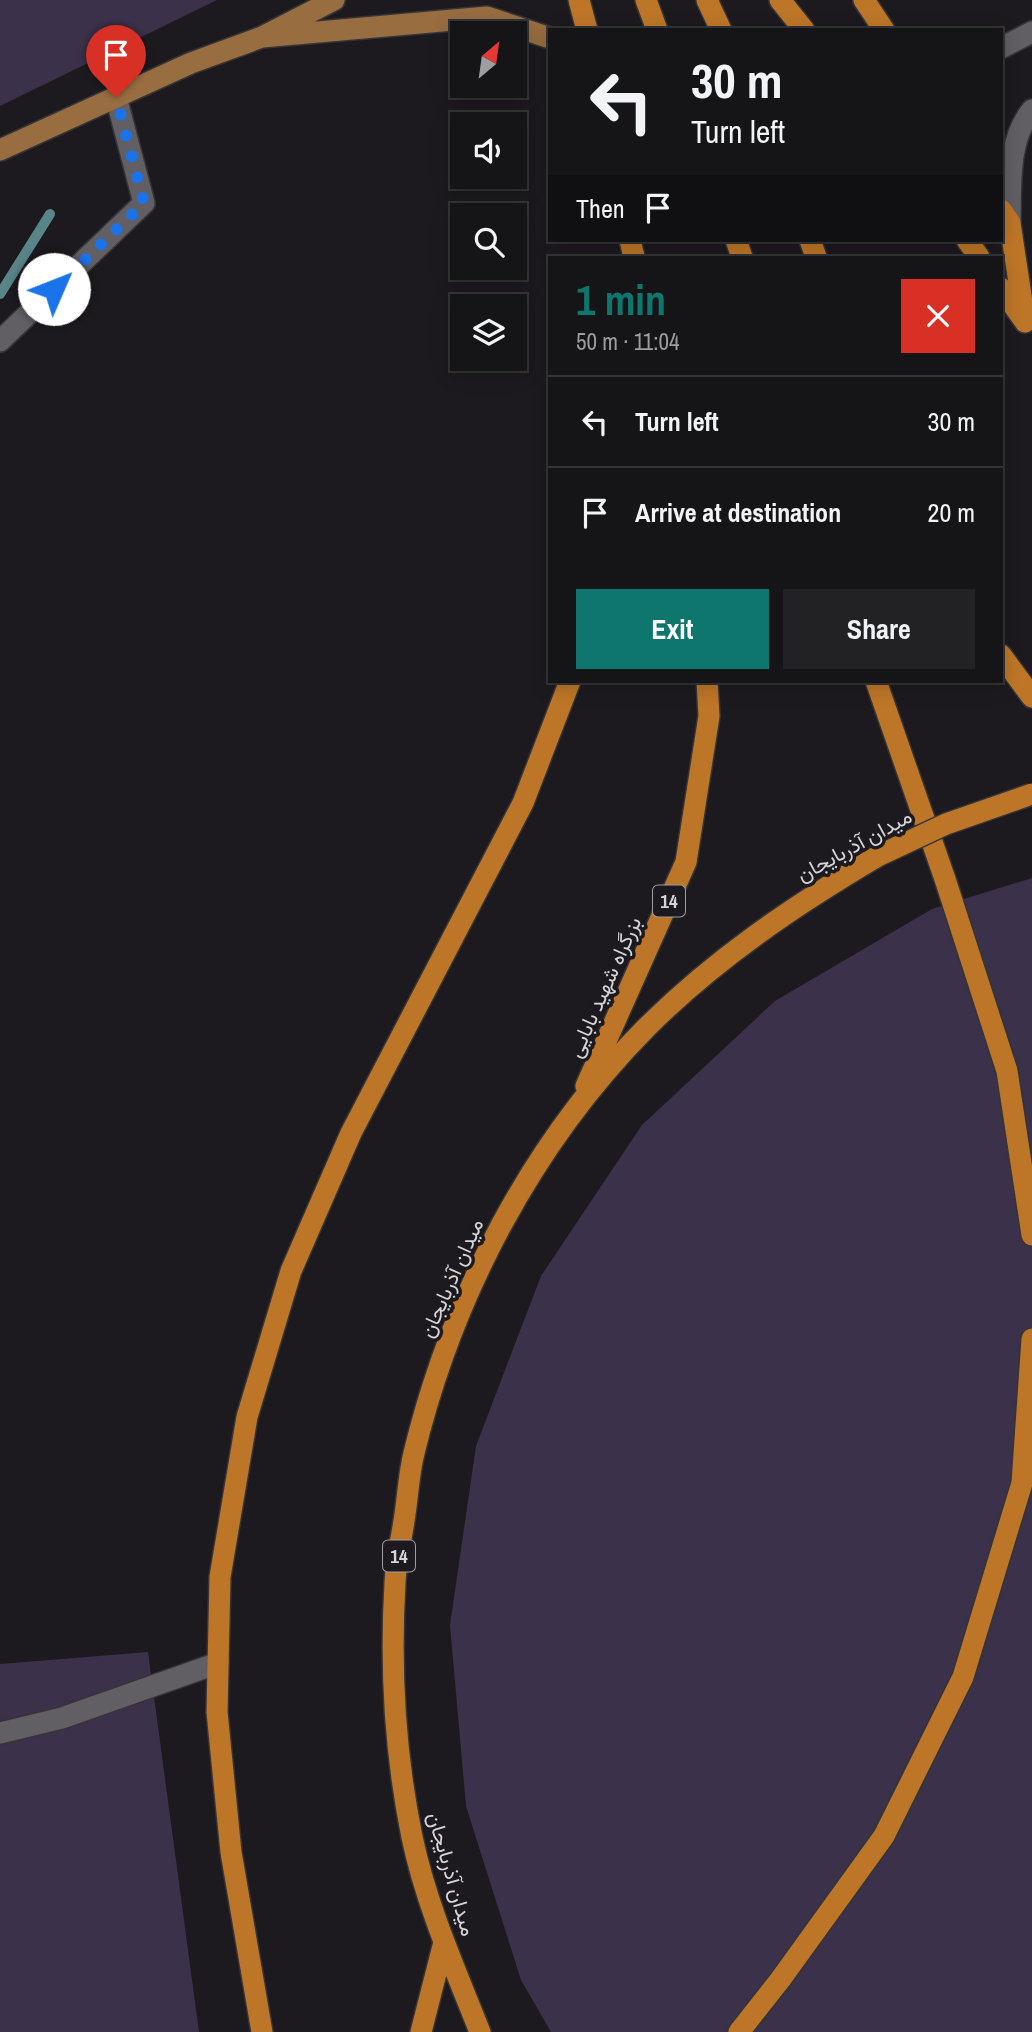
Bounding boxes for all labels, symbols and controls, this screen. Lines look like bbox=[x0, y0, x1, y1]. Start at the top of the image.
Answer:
north arrow bbox=[450, 21, 527, 98]
map controls bbox=[450, 21, 527, 371]
pin bbox=[86, 25, 146, 97]
icon: arrive bbox=[97, 36, 135, 74]
text: 30 m bbox=[691, 47, 783, 113]
icon: left bbox=[576, 56, 667, 147]
text: Turn left bbox=[691, 110, 785, 153]
button: sound bbox=[450, 112, 527, 189]
icon: arrive bbox=[639, 189, 677, 227]
text: Then bbox=[576, 191, 625, 226]
button: search bbox=[450, 203, 527, 280]
position arrow bbox=[17, 252, 91, 326]
text: 1 min bbox=[576, 272, 666, 328]
button: close bbox=[901, 279, 975, 353]
button: layers bbox=[450, 294, 527, 371]
text: 50 m · 11:04 bbox=[576, 326, 679, 357]
icon: left bbox=[576, 403, 614, 441]
text: Turn left bbox=[635, 404, 719, 439]
text: 30 m bbox=[928, 404, 975, 439]
icon: arrive bbox=[576, 494, 614, 532]
text: Arrive at destination bbox=[635, 495, 841, 530]
text: 20 m bbox=[928, 495, 975, 530]
button: Exit bbox=[576, 589, 769, 669]
button: Share bbox=[783, 589, 975, 669]
street label: میدان آذربایجان bbox=[791, 801, 917, 889]
road number: 14 bbox=[653, 886, 685, 917]
street label: بزرگراه شهید بابایی bbox=[560, 912, 648, 1062]
street label: میدان آذربایجان bbox=[412, 1214, 490, 1342]
road number: 14 bbox=[383, 1540, 415, 1572]
street label: میدان آذربایجان bbox=[420, 1809, 484, 1939]

